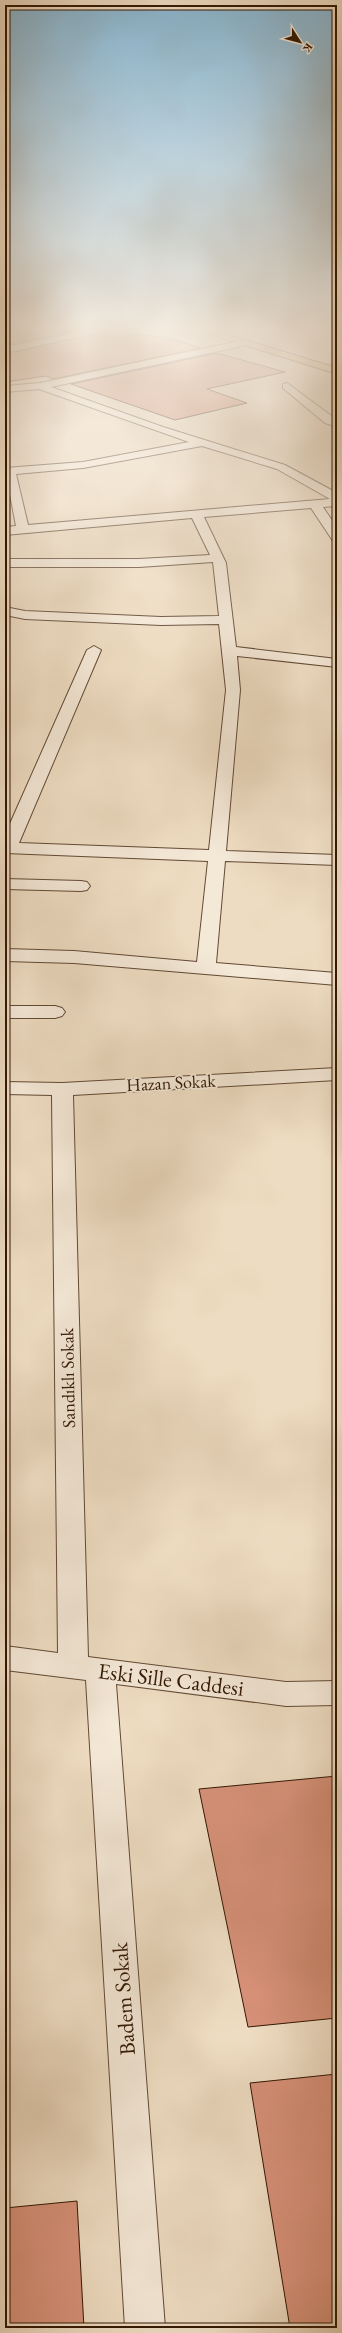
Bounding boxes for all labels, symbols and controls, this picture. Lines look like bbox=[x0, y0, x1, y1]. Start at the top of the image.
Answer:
north arrow bbox=[280, 22, 320, 62]
text: K bbox=[300, 40, 316, 56]
street label: Hazan Sokak bbox=[126, 1069, 217, 1096]
street label: Sandıklı Sokak bbox=[55, 1327, 80, 1428]
street label: Eski Sille Caddesi bbox=[96, 1656, 245, 1703]
street label: Badem Sokak bbox=[105, 1941, 142, 2056]

